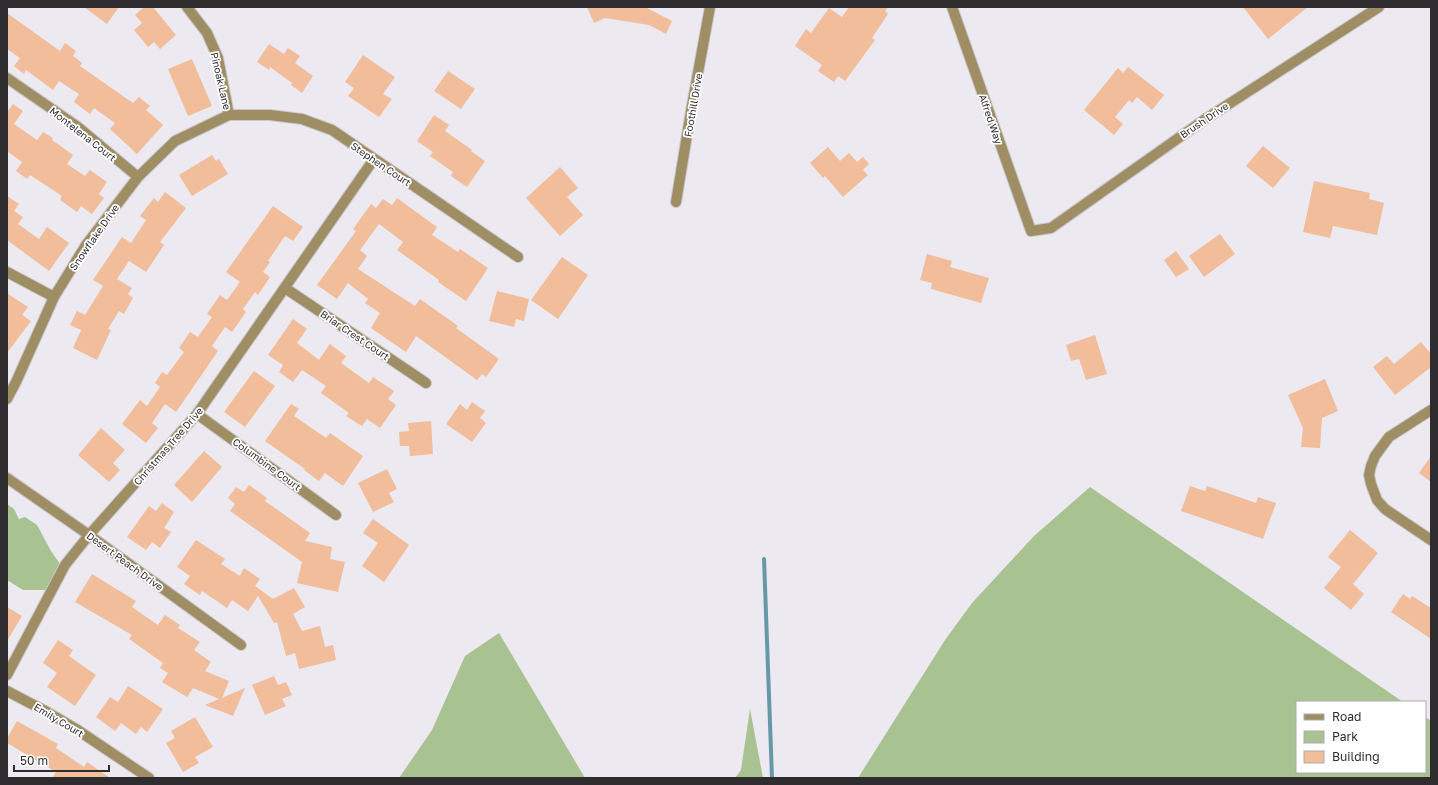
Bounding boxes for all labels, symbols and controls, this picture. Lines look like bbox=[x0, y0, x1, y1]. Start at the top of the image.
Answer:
street label: Pinoak Lane bbox=[209, 51, 233, 111]
street label: Foothill Drive bbox=[682, 72, 705, 138]
street label: Alfred Way bbox=[977, 93, 1005, 146]
street label: Brush Drive bbox=[1178, 99, 1230, 140]
street label: Montelena Court bbox=[48, 104, 118, 164]
street label: Stephen Court bbox=[349, 140, 413, 188]
street label: Snowflake Drive bbox=[67, 202, 121, 272]
street label: Briar Crest Court bbox=[318, 308, 392, 362]
street label: Christmas Tree Drive bbox=[131, 405, 205, 487]
street label: Columbine Court bbox=[231, 435, 303, 493]
street label: Desert Peach Drive bbox=[85, 529, 166, 593]
street label: Emily Court bbox=[32, 701, 86, 739]
legend bbox=[1296, 701, 1426, 773]
text: Road bbox=[1332, 709, 1361, 724]
text: Park bbox=[1332, 729, 1358, 744]
scale bar bbox=[14, 747, 109, 773]
text: Building bbox=[1332, 749, 1380, 764]
text: 50 m bbox=[20, 753, 48, 768]

